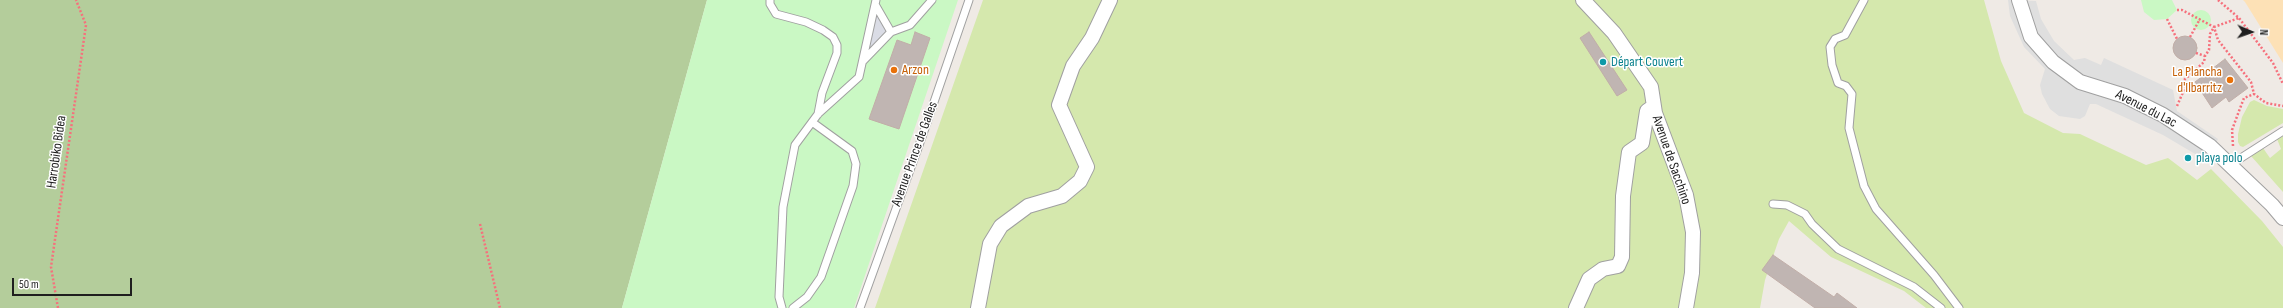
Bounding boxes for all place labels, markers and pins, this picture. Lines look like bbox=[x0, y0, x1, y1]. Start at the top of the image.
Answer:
place label: Départ Couvert bbox=[1611, 54, 1683, 70]
marker: Départ Couvert bbox=[1598, 57, 1608, 67]
place label: Arzon bbox=[902, 62, 929, 78]
place label: La Plancha d'Ilbarritz bbox=[2172, 64, 2222, 96]
marker: Arzon bbox=[889, 65, 899, 75]
marker: La Plancha d'Ilbarritz bbox=[2225, 75, 2235, 85]
place label: playa polo bbox=[2196, 150, 2243, 166]
marker: playa polo bbox=[2183, 153, 2193, 163]

